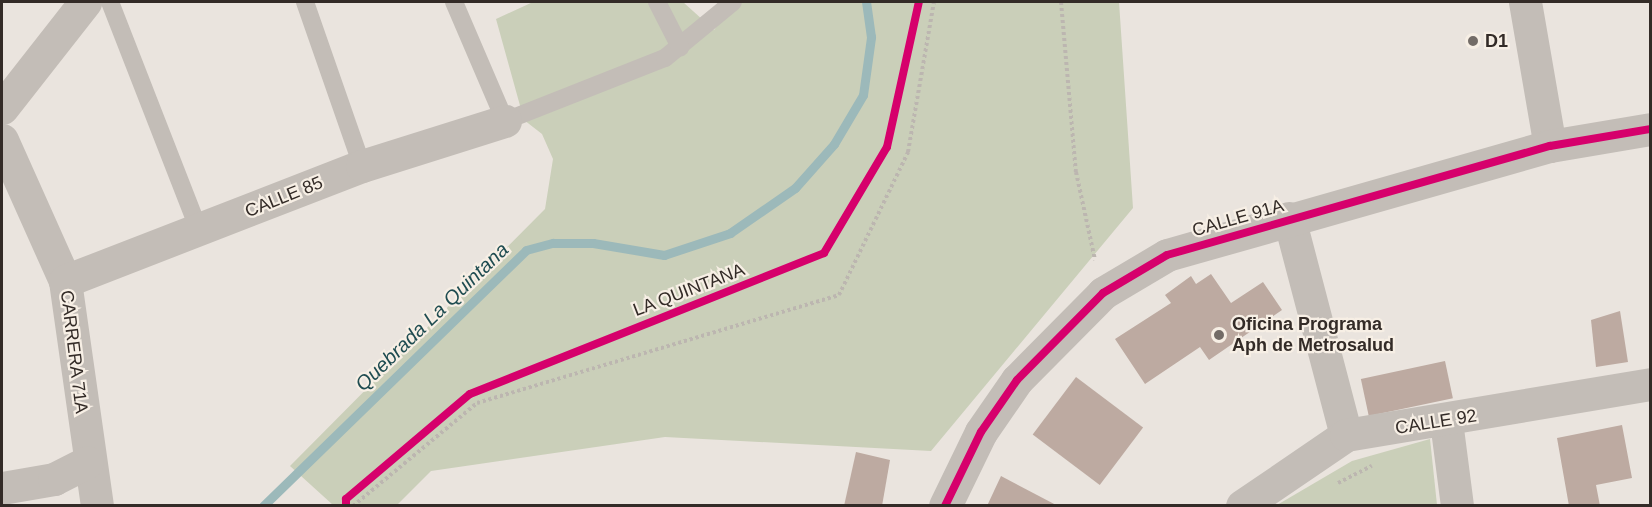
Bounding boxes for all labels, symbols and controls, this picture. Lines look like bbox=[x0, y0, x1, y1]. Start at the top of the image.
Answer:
place label: D1 bbox=[1485, 30, 1508, 52]
marker: D1 bbox=[1466, 34, 1480, 48]
street label: CALLE 85 bbox=[242, 172, 326, 222]
street label: CALLE 91A bbox=[1190, 195, 1286, 241]
water label: Quebrada La Quintana bbox=[350, 238, 514, 396]
street label: LA QUINTANA bbox=[630, 259, 748, 321]
street label: CARRERA 71A bbox=[56, 289, 92, 415]
place label: Oficina Programa Aph de Metrosalud bbox=[1232, 314, 1394, 356]
marker: Oficina Programa Aph de Metrosalud bbox=[1210, 326, 1228, 344]
street label: CALLE 92 bbox=[1394, 405, 1478, 439]

